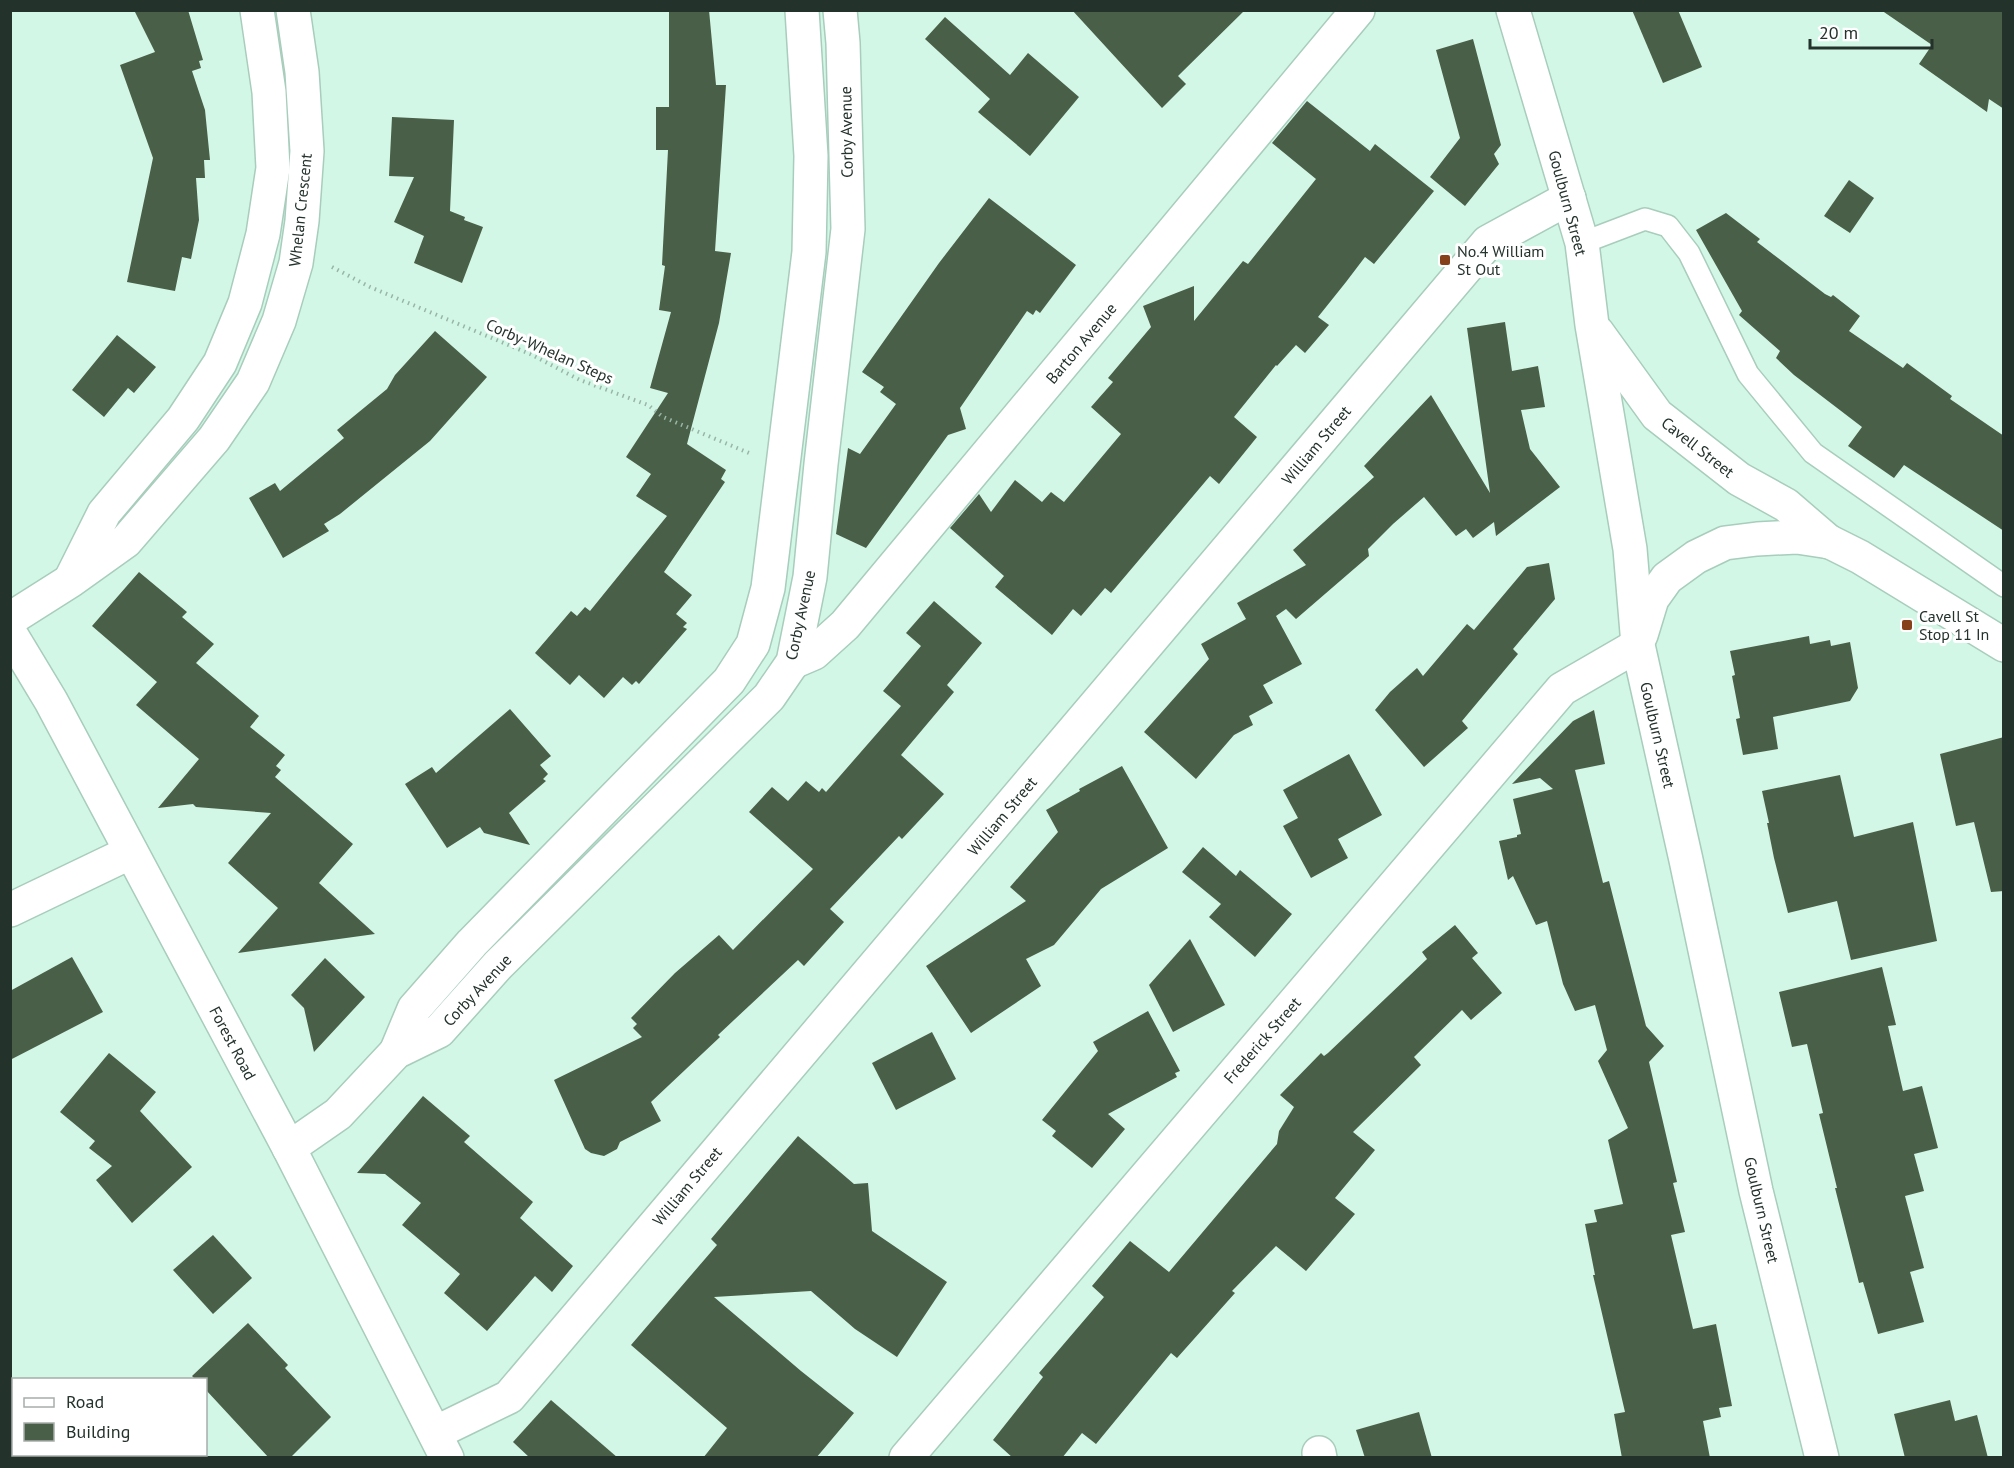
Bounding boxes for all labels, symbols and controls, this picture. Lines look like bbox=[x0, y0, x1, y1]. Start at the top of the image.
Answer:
scale bar bbox=[1810, 12, 1932, 50]
text: 20 m bbox=[1819, 21, 1858, 44]
street label: Corby Avenue bbox=[835, 86, 857, 178]
street label: Goulburn Street bbox=[1544, 148, 1592, 258]
street label: Whelan Crescent bbox=[284, 152, 316, 268]
place label: No.4 William St Out bbox=[1457, 241, 1544, 279]
marker: No.4 William St Out bbox=[1438, 253, 1452, 267]
street label: Barton Avenue bbox=[1041, 298, 1121, 388]
street label: Corby-Whelan Steps bbox=[483, 314, 617, 388]
street label: William Street bbox=[1277, 401, 1355, 489]
street label: Cavell Street bbox=[1658, 412, 1739, 482]
street label: Corby Avenue bbox=[781, 568, 819, 662]
place label: Cavell St Stop 11 In bbox=[1919, 606, 1989, 644]
marker: Cavell St Stop 11 In bbox=[1900, 618, 1914, 632]
street label: Goulburn Street bbox=[1636, 680, 1680, 791]
street label: William Street bbox=[963, 772, 1041, 860]
street label: Corby Avenue bbox=[438, 950, 516, 1030]
street label: Frederick Street bbox=[1219, 992, 1305, 1087]
street label: Forest Road bbox=[205, 1003, 261, 1083]
street label: William Street bbox=[648, 1142, 726, 1230]
street label: Goulburn Street bbox=[1740, 1155, 1784, 1266]
legend bbox=[12, 1378, 207, 1456]
text: Road bbox=[66, 1390, 104, 1413]
text: Building bbox=[66, 1420, 130, 1443]

